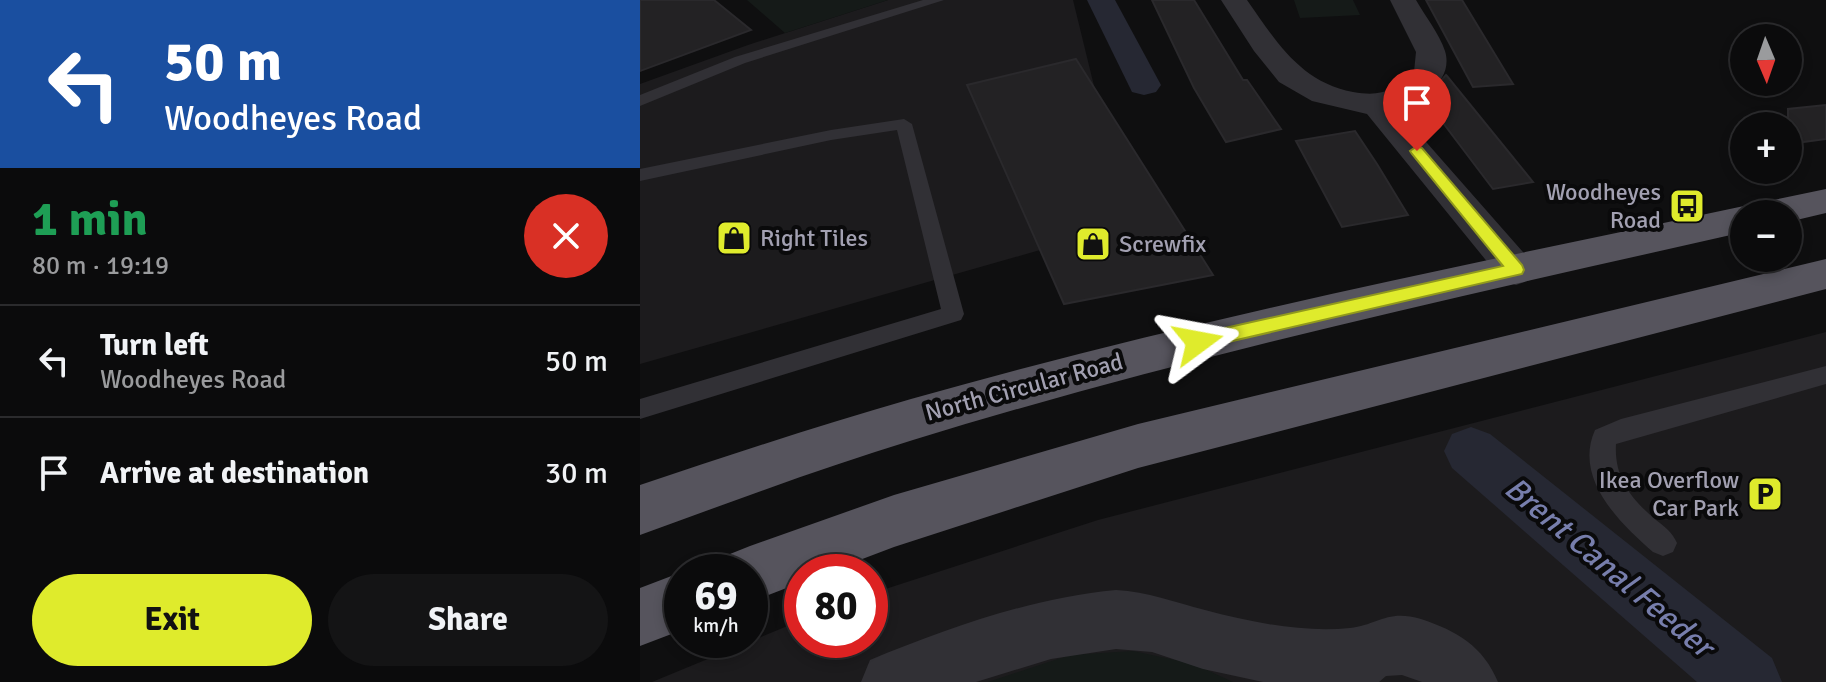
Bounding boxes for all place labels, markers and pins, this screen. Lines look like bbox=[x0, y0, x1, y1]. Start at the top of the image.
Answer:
pin bbox=[1383, 69, 1451, 151]
place label: Woodheyes Road bbox=[1546, 177, 1661, 235]
bus stop icon: Woodheyes Road bbox=[1668, 187, 1706, 225]
shop icon: Right Tiles bbox=[715, 219, 753, 257]
place label: Right Tiles bbox=[760, 223, 868, 253]
shop icon: Screwfix bbox=[1074, 225, 1112, 263]
place label: Screwfix bbox=[1119, 229, 1206, 259]
place label: Ikea Overflow Car Park bbox=[1599, 465, 1739, 523]
parking icon: Ikea Overflow Car Park bbox=[1746, 475, 1784, 513]

